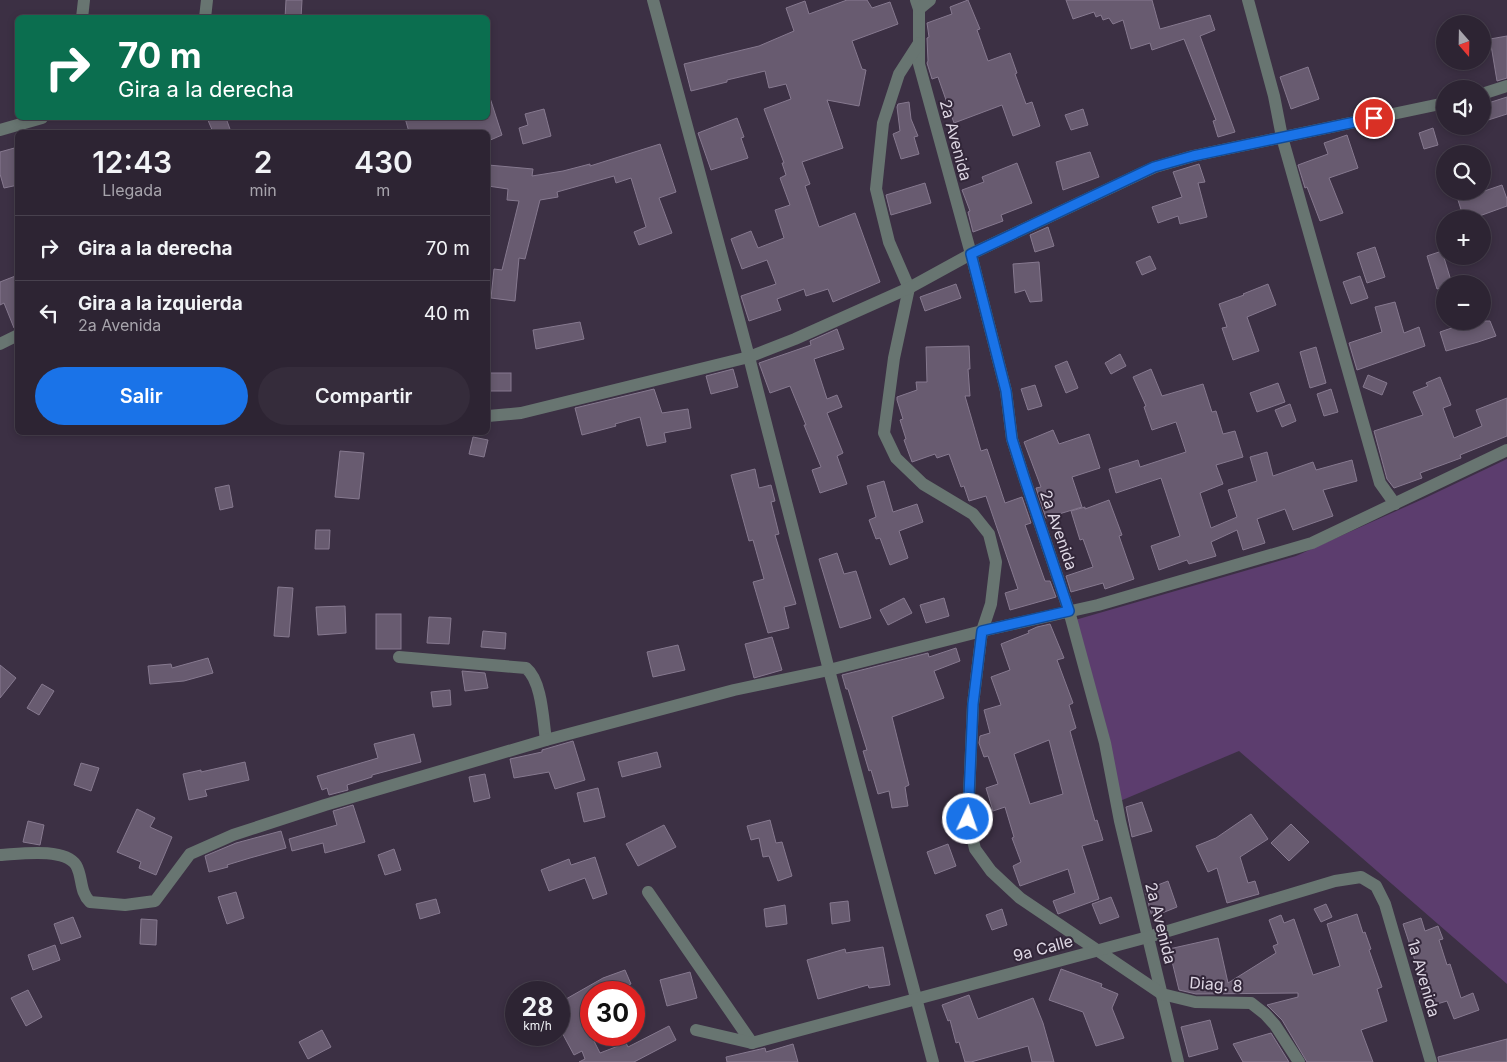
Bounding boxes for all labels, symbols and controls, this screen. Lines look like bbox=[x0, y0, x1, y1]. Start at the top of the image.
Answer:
north arrow bbox=[1436, 15, 1491, 70]
map controls bbox=[1436, 15, 1491, 330]
text: 70 m bbox=[118, 34, 202, 76]
icon: right bbox=[35, 35, 100, 100]
text: Gira a la derecha bbox=[118, 76, 294, 102]
button: sound bbox=[1436, 80, 1491, 135]
street label: 2a Avenida bbox=[936, 97, 976, 183]
pin bbox=[1353, 97, 1395, 139]
icon: arrive bbox=[1360, 104, 1388, 132]
text: 12:43 bbox=[92, 144, 172, 180]
text: 2 bbox=[254, 144, 272, 180]
text: 430 bbox=[354, 144, 413, 180]
button: search bbox=[1436, 145, 1491, 200]
text: Llegada bbox=[102, 180, 162, 200]
text: min bbox=[249, 180, 277, 200]
text: m bbox=[376, 180, 390, 200]
button: + bbox=[1436, 210, 1491, 265]
icon: right bbox=[35, 234, 63, 262]
text: Gira a la derecha bbox=[78, 237, 233, 260]
text: 70 m bbox=[426, 237, 470, 260]
button: − bbox=[1436, 275, 1491, 330]
text: Gira a la izquierda bbox=[78, 292, 243, 315]
icon: left bbox=[35, 299, 63, 327]
text: 40 m bbox=[424, 302, 470, 325]
text: 2a Avenida bbox=[78, 315, 161, 335]
button: Salir bbox=[35, 367, 248, 425]
button: Compartir bbox=[258, 367, 470, 425]
street label: 2a Avenida bbox=[1036, 487, 1082, 573]
position arrow bbox=[941, 792, 993, 844]
street label: 2a Avenida bbox=[1141, 880, 1181, 966]
street label: 9a Calle bbox=[1011, 930, 1075, 966]
street label: 1a Avenida bbox=[1403, 937, 1445, 1019]
street label: Diag. 8 bbox=[1189, 972, 1243, 996]
speed limit sign: 30 bbox=[580, 981, 645, 1046]
text: 28 bbox=[521, 992, 554, 1022]
text: km/h bbox=[523, 1018, 552, 1033]

